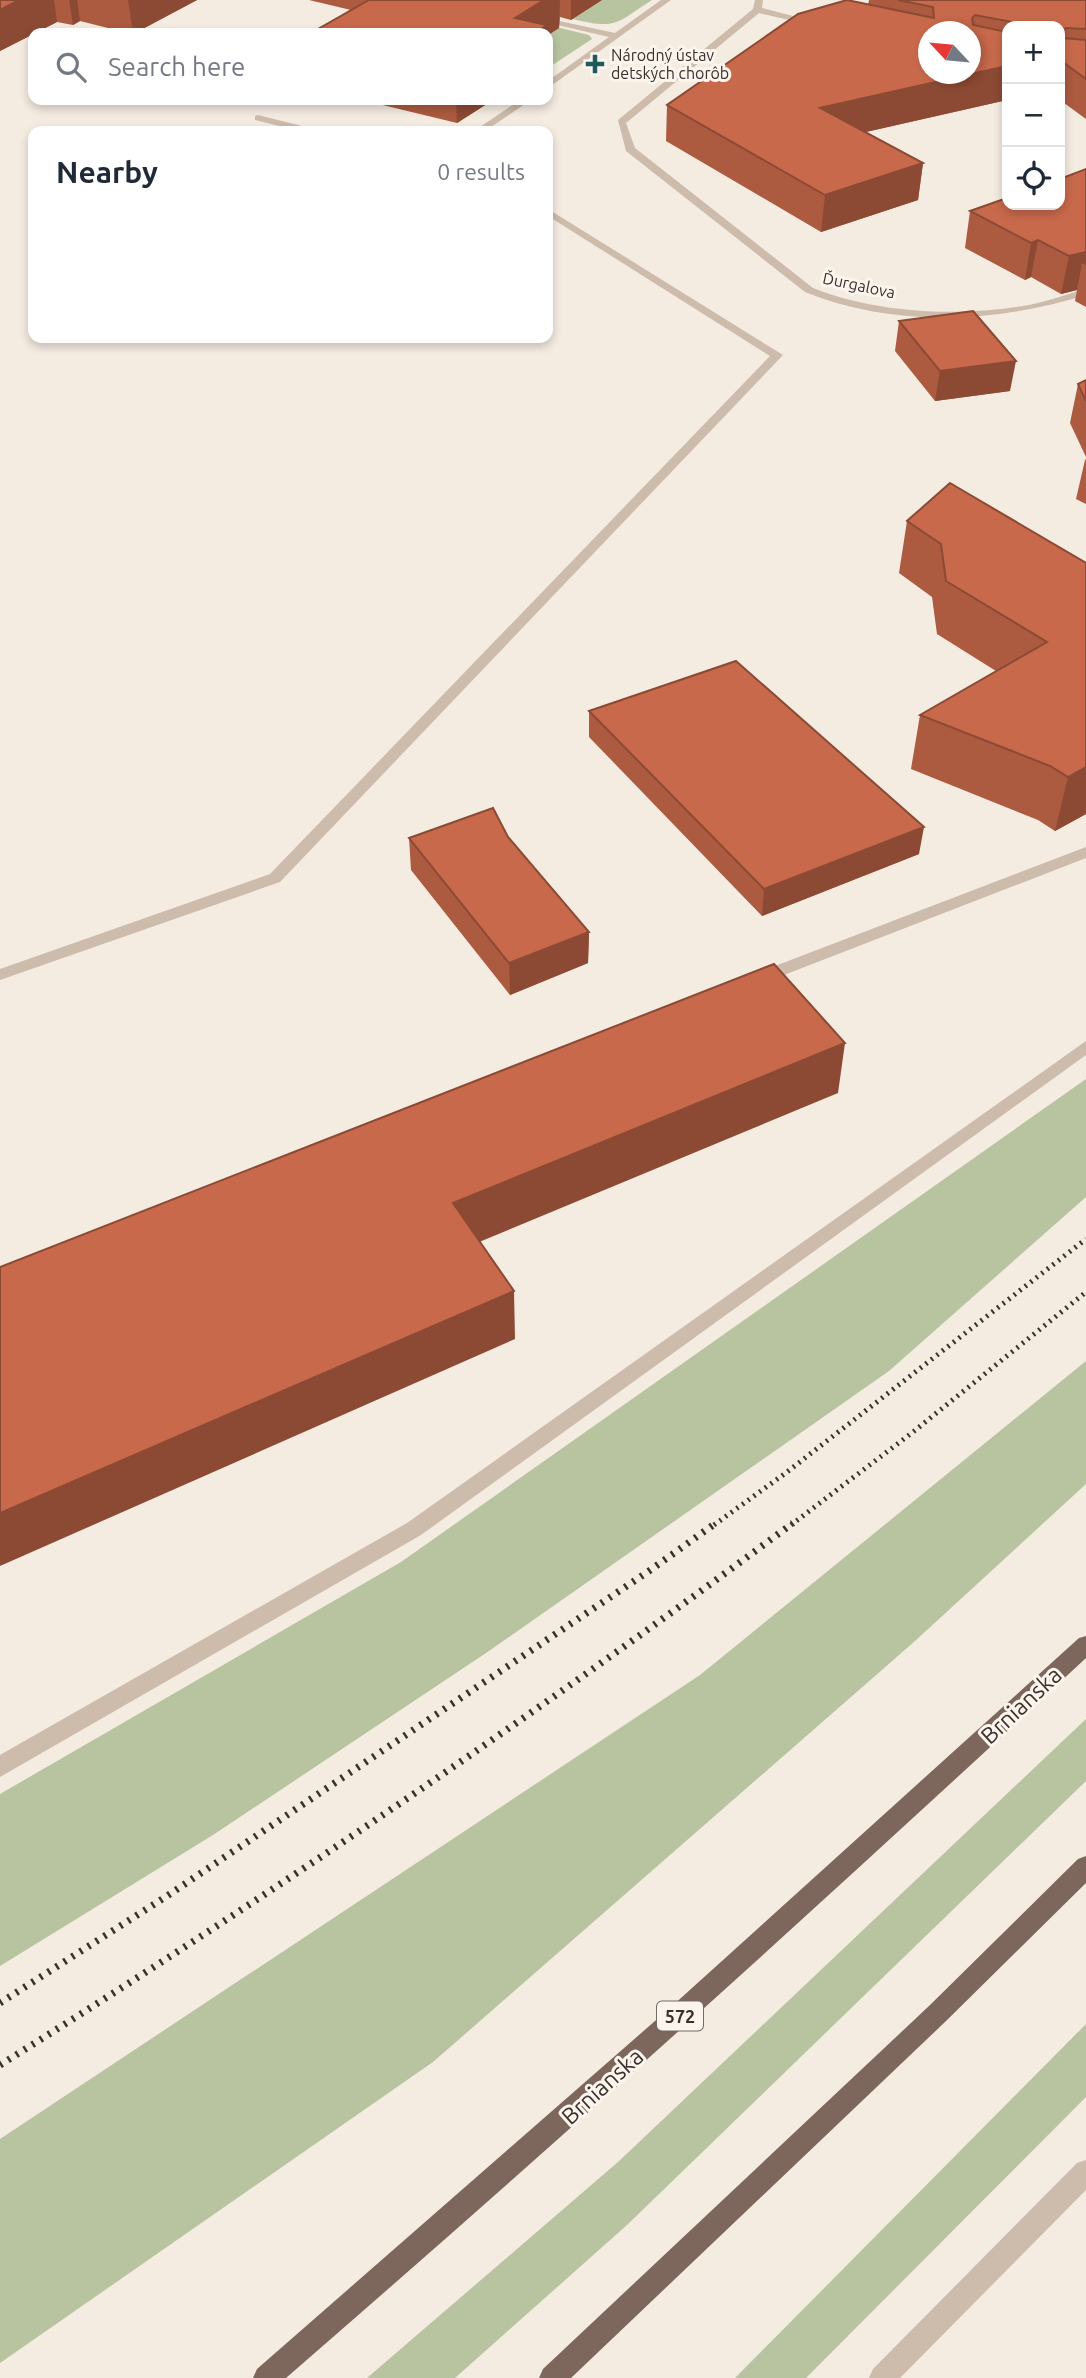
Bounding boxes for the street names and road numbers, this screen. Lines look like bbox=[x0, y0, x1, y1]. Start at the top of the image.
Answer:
street label: Ďurgalova bbox=[821, 268, 897, 301]
street label: Brnianska bbox=[976, 1662, 1066, 1748]
road number: 572 bbox=[657, 2002, 703, 2030]
street label: Brnianska bbox=[556, 2043, 648, 2129]

